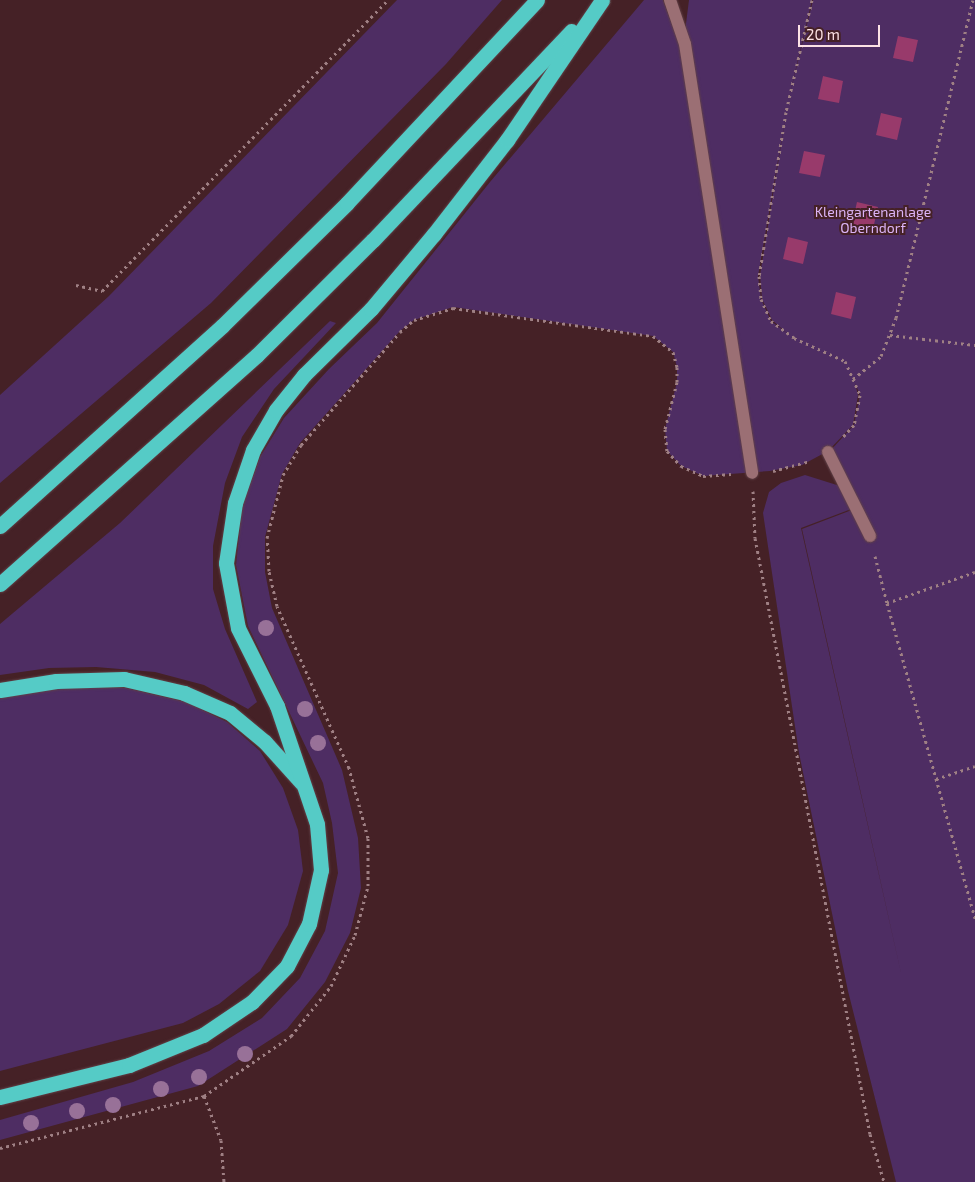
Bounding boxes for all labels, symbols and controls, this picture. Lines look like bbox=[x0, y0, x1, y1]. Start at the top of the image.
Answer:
scale bar bbox=[800, 15, 882, 47]
text: 20 m bbox=[806, 25, 840, 43]
park label: Kleingartenanlage Oberndorf bbox=[815, 204, 931, 236]

